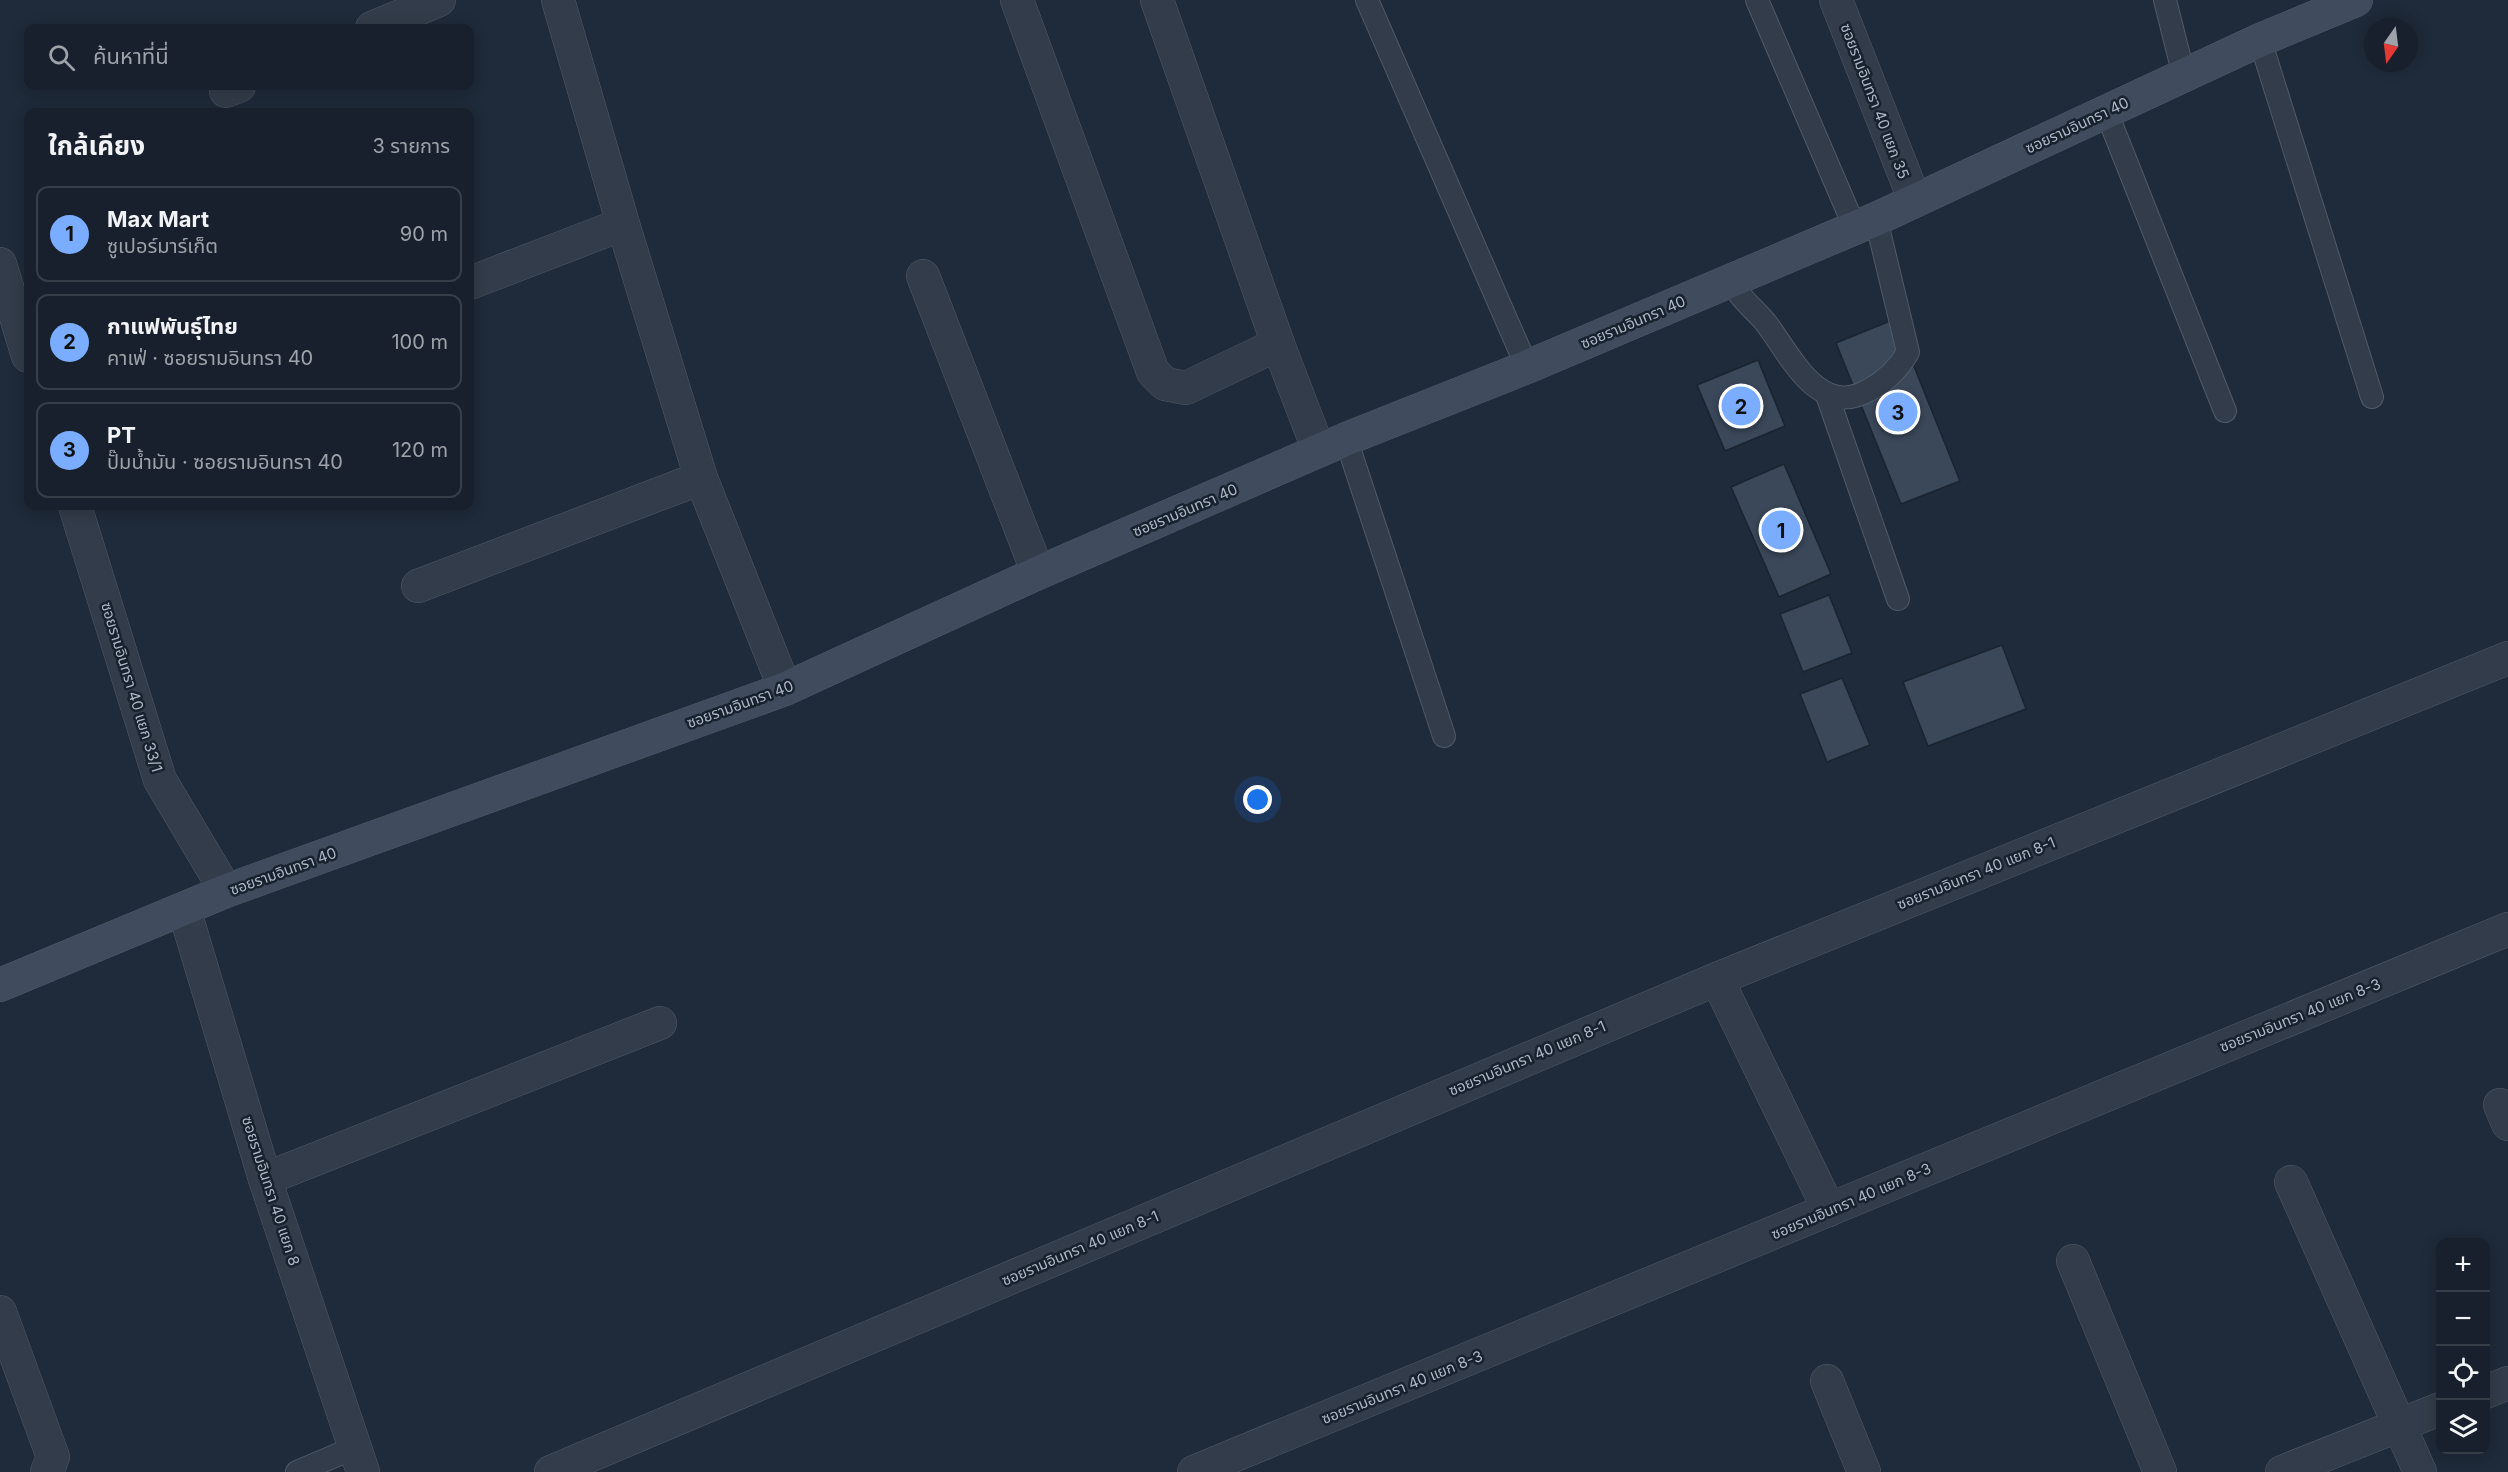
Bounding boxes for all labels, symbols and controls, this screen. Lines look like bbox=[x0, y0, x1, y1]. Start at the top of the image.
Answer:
north arrow bbox=[2364, 18, 2418, 72]
street label: ซอยรามอินทรา 40 แยก 35 bbox=[1837, 21, 1913, 181]
search box bbox=[24, 24, 474, 90]
icon: search bbox=[45, 41, 78, 74]
text: ค้นหาที่นี่ bbox=[93, 43, 169, 69]
street label: ซอยรามอินทรา 40 bbox=[2022, 93, 2132, 157]
text: ใกล้เคียง bbox=[48, 130, 145, 161]
text: 3 รายการ bbox=[372, 134, 450, 158]
text: Max Mart bbox=[107, 206, 209, 232]
text: 1 bbox=[65, 222, 74, 246]
text: 90 m bbox=[400, 222, 448, 246]
text: ซูเปอร์มาร์เก็ต bbox=[107, 234, 218, 258]
street label: ซอยรามอินทรา 40 bbox=[1578, 291, 1688, 353]
text: กาแฟพันธุ์ไทย bbox=[107, 313, 238, 339]
text: 2 bbox=[63, 330, 76, 354]
text: 100 m bbox=[391, 330, 448, 354]
text: คาเฟ่ · ซอยรามอินทรา 40 bbox=[107, 346, 313, 370]
pin: 2 bbox=[1722, 384, 1760, 428]
pin: 3 bbox=[1878, 390, 1918, 434]
text: PT bbox=[107, 422, 136, 448]
text: 3 bbox=[63, 438, 76, 462]
text: 120 m bbox=[392, 438, 448, 462]
text: ปั๊มน้ำมัน · ซอยรามอินทรา 40 bbox=[107, 450, 343, 474]
street label: ซอยรามอินทรา 40 bbox=[1130, 479, 1240, 541]
pin: 1 bbox=[1762, 508, 1800, 552]
street label: ซอยรามอินทรา 40 แยก 33/1 bbox=[97, 600, 167, 774]
street label: ซอยรามอินทรา 40 bbox=[684, 676, 796, 732]
your location bbox=[1243, 785, 1272, 814]
street label: ซอยรามอินทรา 40 แยก 8-1 bbox=[1894, 833, 2058, 913]
street label: ซอยรามอินทรา 40 bbox=[227, 843, 339, 899]
street label: ซอยรามอินทรา 40 แยก 8-3 bbox=[2217, 974, 2383, 1056]
street label: ซอยรามอินทรา 40 แยก 8-1 bbox=[1446, 1016, 1608, 1100]
street label: ซอยรามอินทรา 40 แยก 8 bbox=[238, 1114, 304, 1268]
street label: ซอยรามอินทรา 40 แยก 8-3 bbox=[1768, 1159, 1934, 1243]
street label: ซอยรามอินทรา 40 แยก 8-1 bbox=[999, 1206, 1161, 1290]
map controls bbox=[2436, 1238, 2490, 1454]
button: + bbox=[2436, 1238, 2490, 1292]
button: − bbox=[2436, 1292, 2490, 1346]
street label: ซอยรามอินทรา 40 แยก 8-3 bbox=[1319, 1346, 1485, 1428]
button: locate bbox=[2436, 1346, 2490, 1400]
button: layers bbox=[2436, 1400, 2490, 1454]

